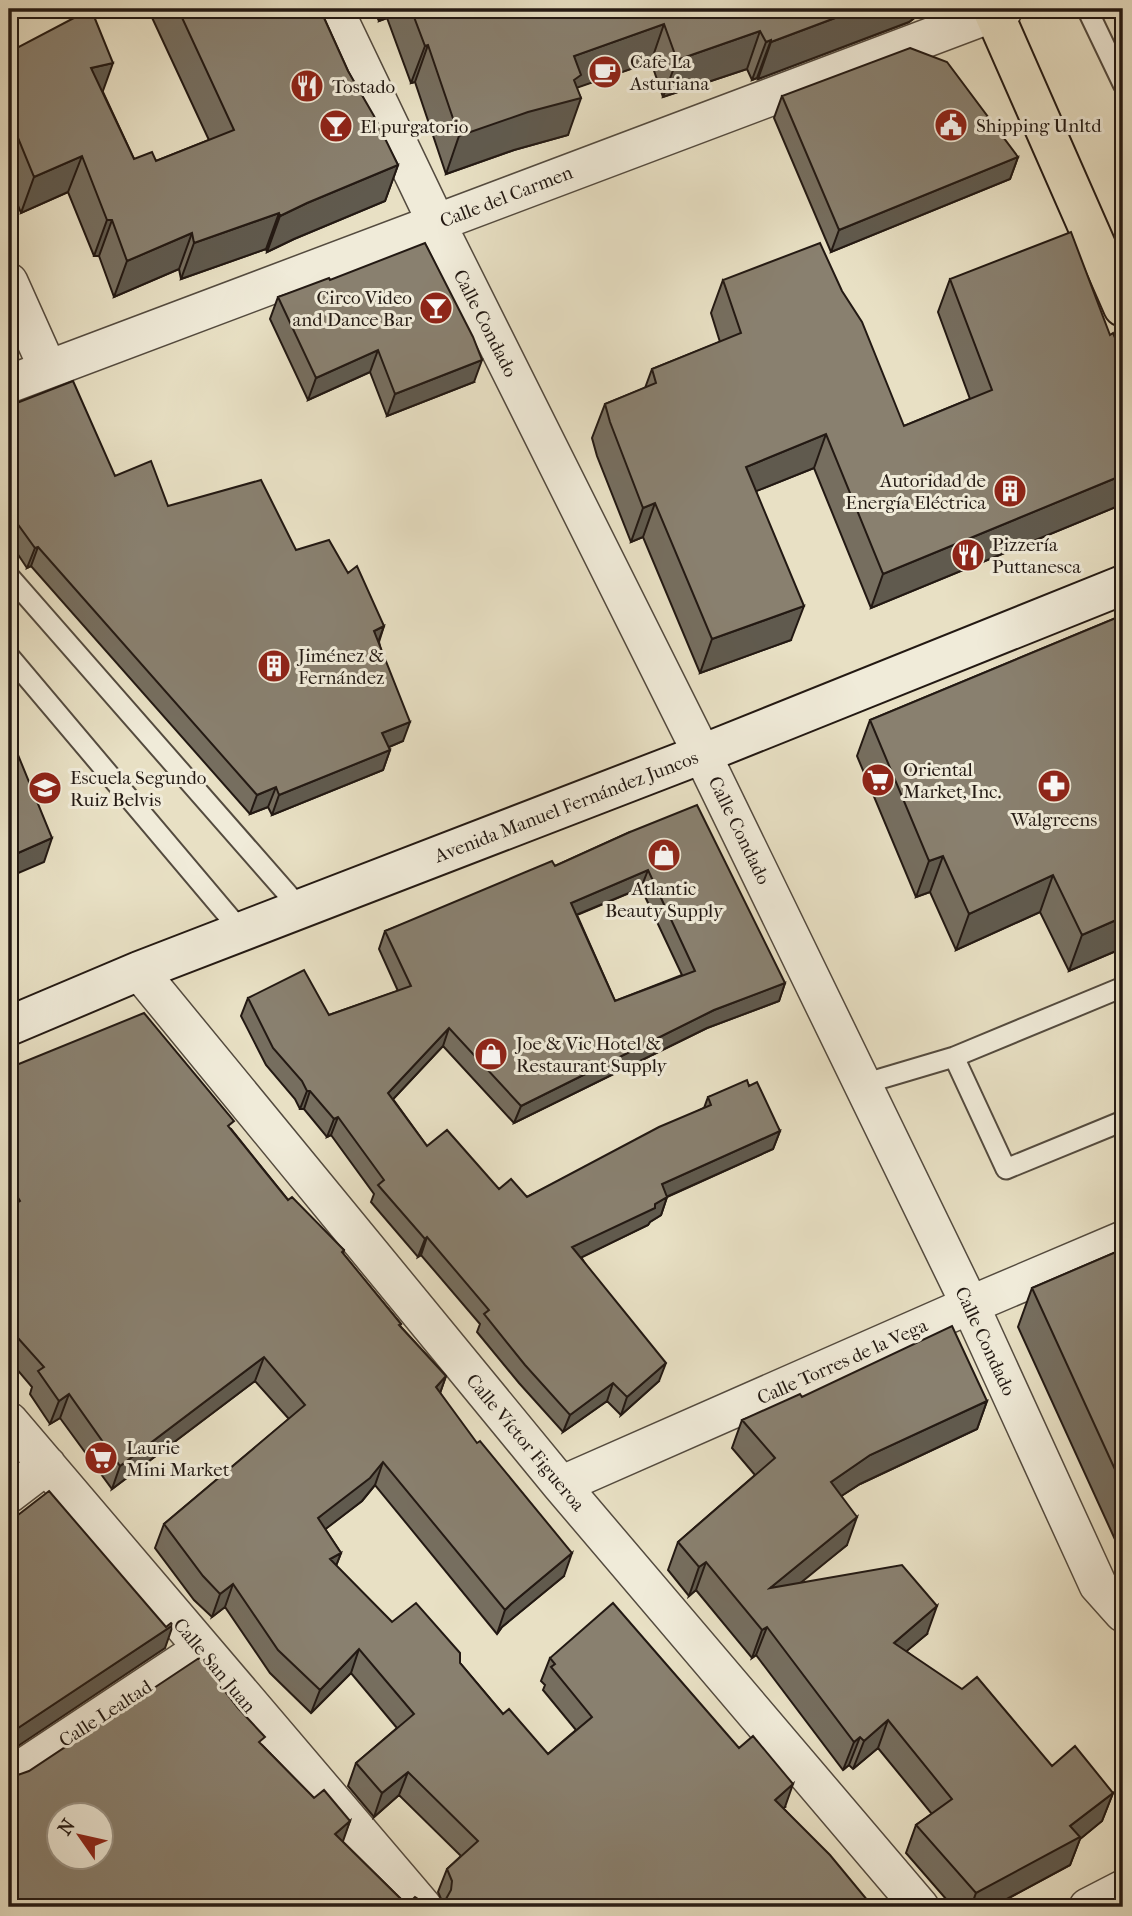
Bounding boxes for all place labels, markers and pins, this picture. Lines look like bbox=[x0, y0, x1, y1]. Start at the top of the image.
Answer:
place label: Cafe La Asturiana bbox=[629, 51, 709, 95]
cafe icon: Cafe La Asturiana bbox=[586, 53, 624, 91]
restaurant icon: Tostado bbox=[288, 67, 326, 105]
place label: Tostado bbox=[332, 76, 396, 98]
public building icon: Shipping Unltd bbox=[932, 106, 970, 144]
bar icon: El purgatorio bbox=[317, 107, 355, 145]
place label: Shipping Unltd bbox=[976, 115, 1102, 137]
place label: El purgatorio bbox=[360, 116, 469, 138]
place label: Circo Video and Dance Bar bbox=[293, 287, 413, 331]
bar icon: Circo Video and Dance Bar bbox=[417, 289, 455, 327]
place label: Autoridad de Energía Eléctrica bbox=[845, 470, 986, 514]
building icon: Autoridad de Energía Eléctrica bbox=[991, 472, 1029, 510]
place label: Pizzería Puttanesca bbox=[992, 534, 1081, 578]
restaurant icon: Pizzería Puttanesca bbox=[949, 536, 987, 574]
place label: Jiménez & Fernández bbox=[296, 645, 385, 689]
building icon: Jiménez & Fernández bbox=[255, 647, 293, 685]
place label: Oriental Market, Inc. bbox=[903, 759, 1001, 803]
supermarket icon: Oriental Market, Inc. bbox=[859, 761, 897, 799]
place label: Escuela Segundo Ruiz Belvis bbox=[70, 767, 207, 811]
pharmacy icon: Walgreens bbox=[1035, 767, 1073, 805]
school or university icon: Escuela Segundo Ruiz Belvis bbox=[26, 769, 64, 807]
place label: Walgreens bbox=[1010, 809, 1097, 831]
shop icon: Atlantic Beauty Supply bbox=[645, 836, 683, 874]
place label: Atlantic Beauty Supply bbox=[605, 878, 724, 922]
place label: Joe & Vic Hotel & Restaurant Supply bbox=[514, 1033, 668, 1077]
shop icon: Joe & Vic Hotel & Restaurant Supply bbox=[472, 1035, 510, 1073]
place label: Laurie Mini Market bbox=[126, 1437, 230, 1481]
supermarket icon: Laurie Mini Market bbox=[82, 1439, 120, 1477]

